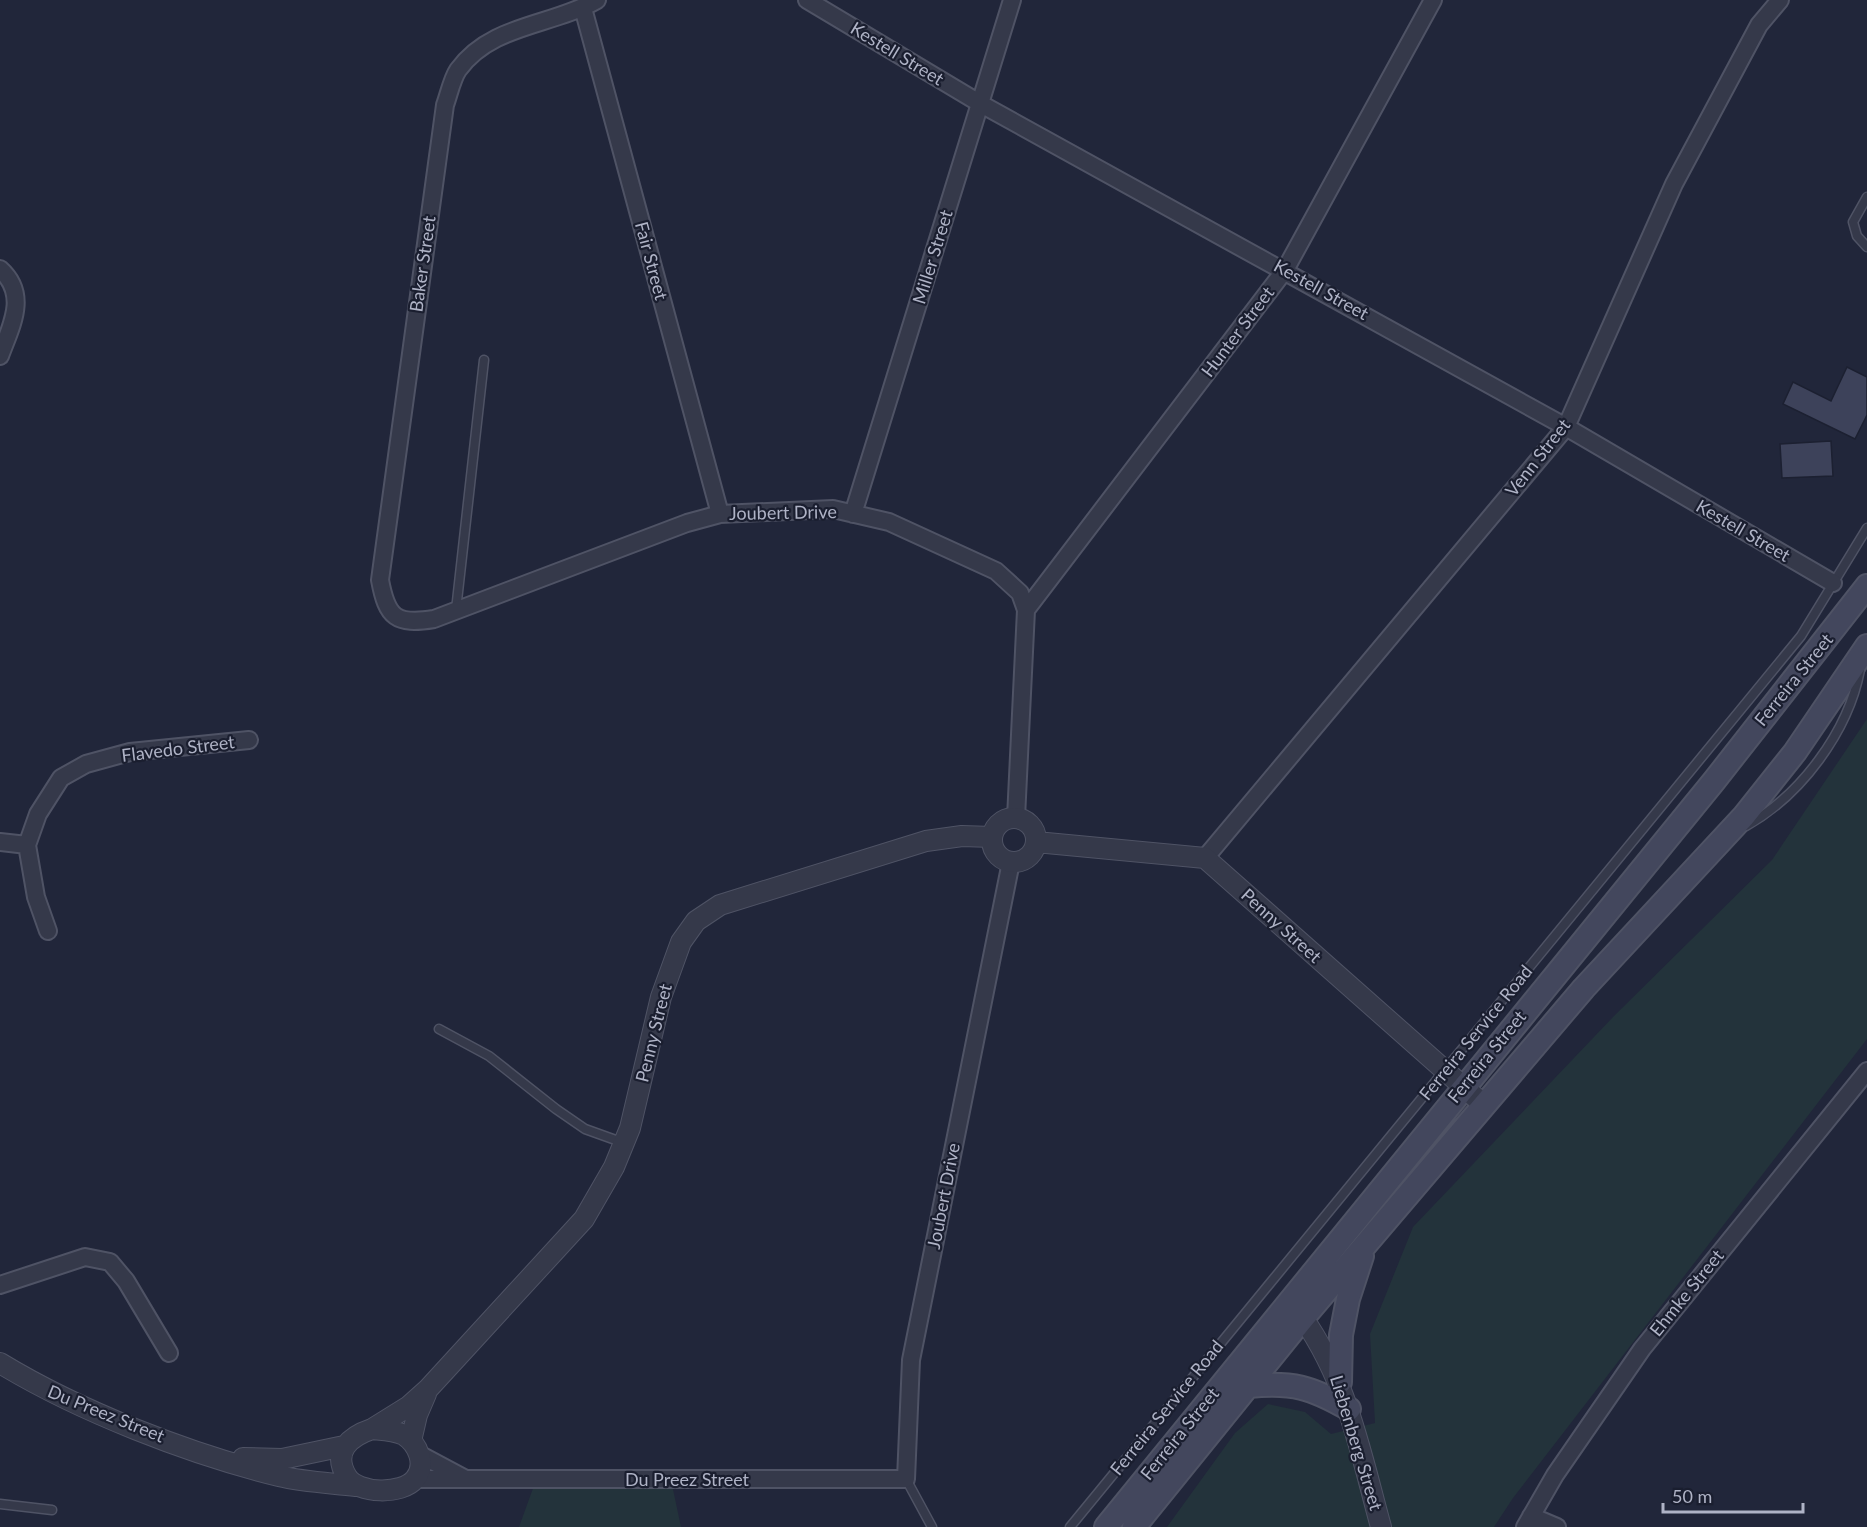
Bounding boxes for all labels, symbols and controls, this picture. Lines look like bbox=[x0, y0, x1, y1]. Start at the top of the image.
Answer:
street label: Kestell Street bbox=[847, 17, 949, 90]
street label: Miller Street bbox=[907, 207, 957, 306]
street label: Baker Street bbox=[404, 214, 440, 313]
street label: Fair Street bbox=[631, 219, 673, 303]
street label: Kestell Street bbox=[1270, 254, 1373, 324]
street label: Hunter Street bbox=[1196, 281, 1279, 381]
street label: Venn Street bbox=[1500, 414, 1575, 501]
street label: Kestell Street bbox=[1693, 494, 1795, 566]
street label: Joubert Drive bbox=[729, 500, 837, 524]
street label: Ferreira Street bbox=[1749, 628, 1838, 730]
street label: Flavedo Street bbox=[120, 730, 236, 766]
street label: Penny Street bbox=[1237, 883, 1327, 967]
street label: Ferreira Service Road bbox=[1414, 960, 1536, 1104]
street label: Penny Street bbox=[630, 981, 676, 1084]
street label: Ferreira Street bbox=[1442, 1005, 1531, 1107]
street label: Joubert Drive bbox=[922, 1141, 964, 1251]
street label: Ehmke Street bbox=[1645, 1244, 1728, 1340]
street label: Ferreira Service Road bbox=[1105, 1335, 1227, 1479]
street label: Liebenberg Street bbox=[1326, 1373, 1388, 1513]
street label: Du Preez Street bbox=[45, 1380, 169, 1447]
street label: Ferreira Street bbox=[1135, 1382, 1224, 1484]
street label: Du Preez Street bbox=[625, 1468, 750, 1490]
scale bar bbox=[1663, 1476, 1802, 1514]
text: 50 m bbox=[1672, 1485, 1712, 1507]

